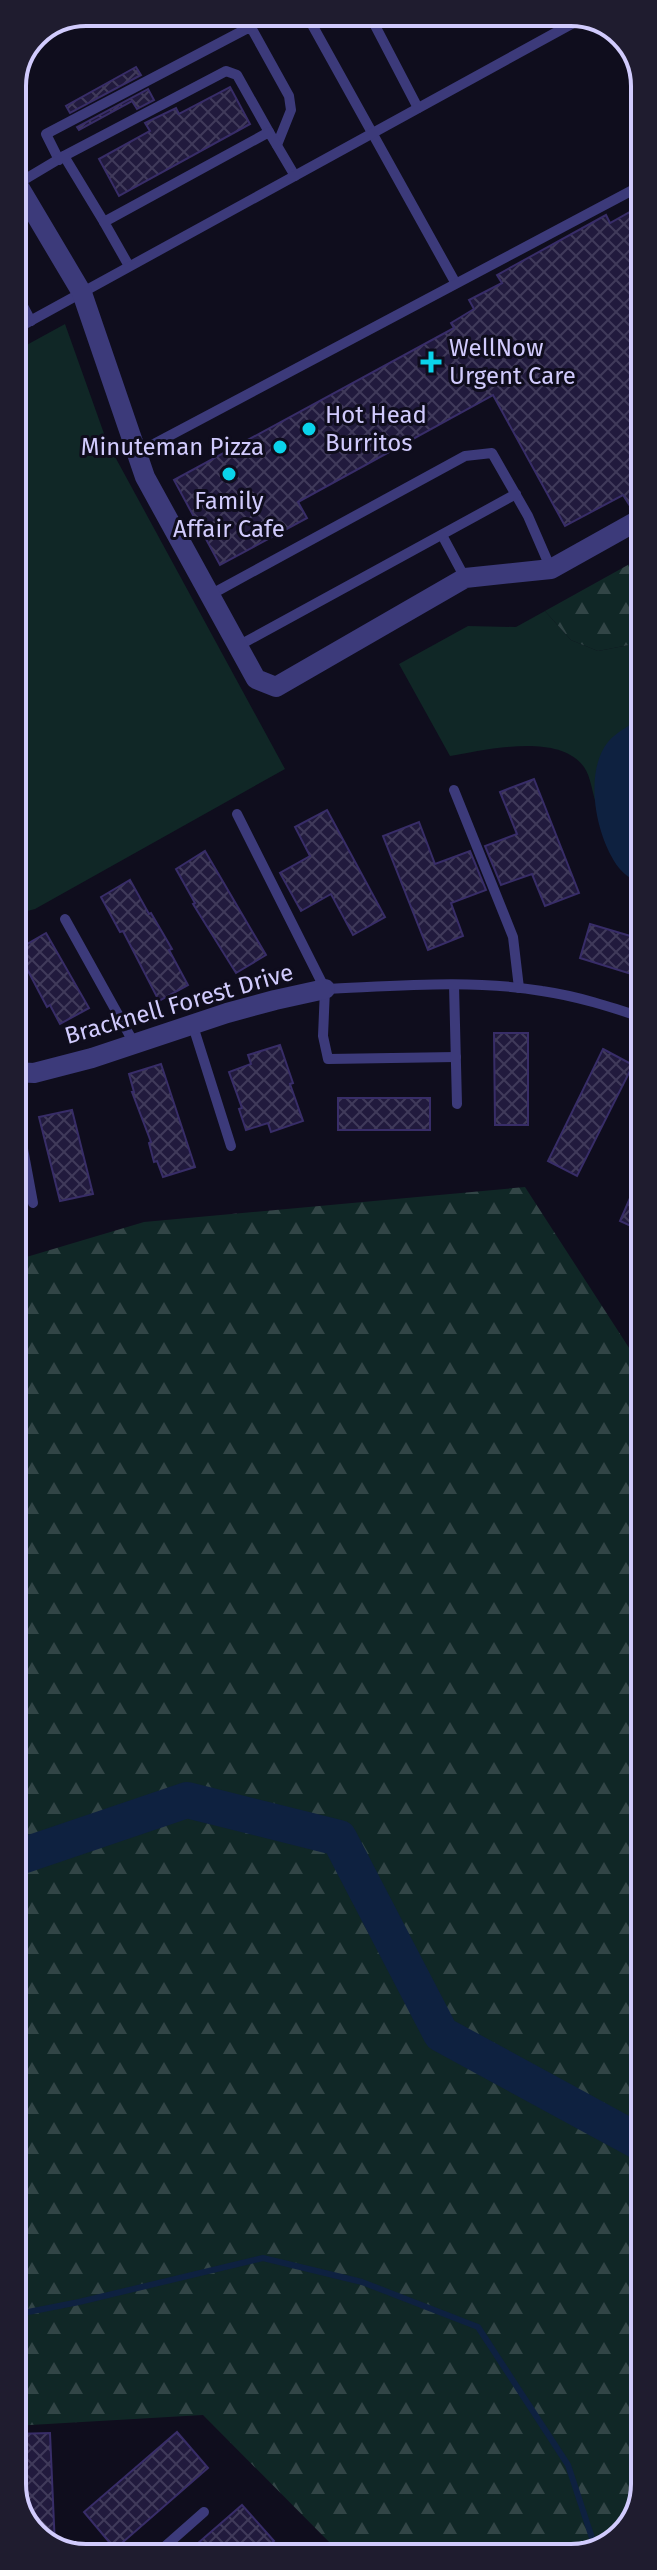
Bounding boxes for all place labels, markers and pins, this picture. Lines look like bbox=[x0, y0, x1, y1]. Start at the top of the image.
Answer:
place label: WellNow Urgent Care bbox=[449, 334, 576, 390]
marker: WellNow Urgent Care bbox=[420, 351, 442, 373]
place label: Hot Head Burritos bbox=[325, 401, 427, 457]
marker: Hot Head Burritos bbox=[300, 420, 318, 438]
place label: Minuteman Pizza bbox=[81, 433, 264, 461]
marker: Minuteman Pizza bbox=[271, 438, 289, 456]
marker: Family Affair Cafe bbox=[220, 465, 238, 483]
place label: Family Affair Cafe bbox=[173, 487, 285, 543]

